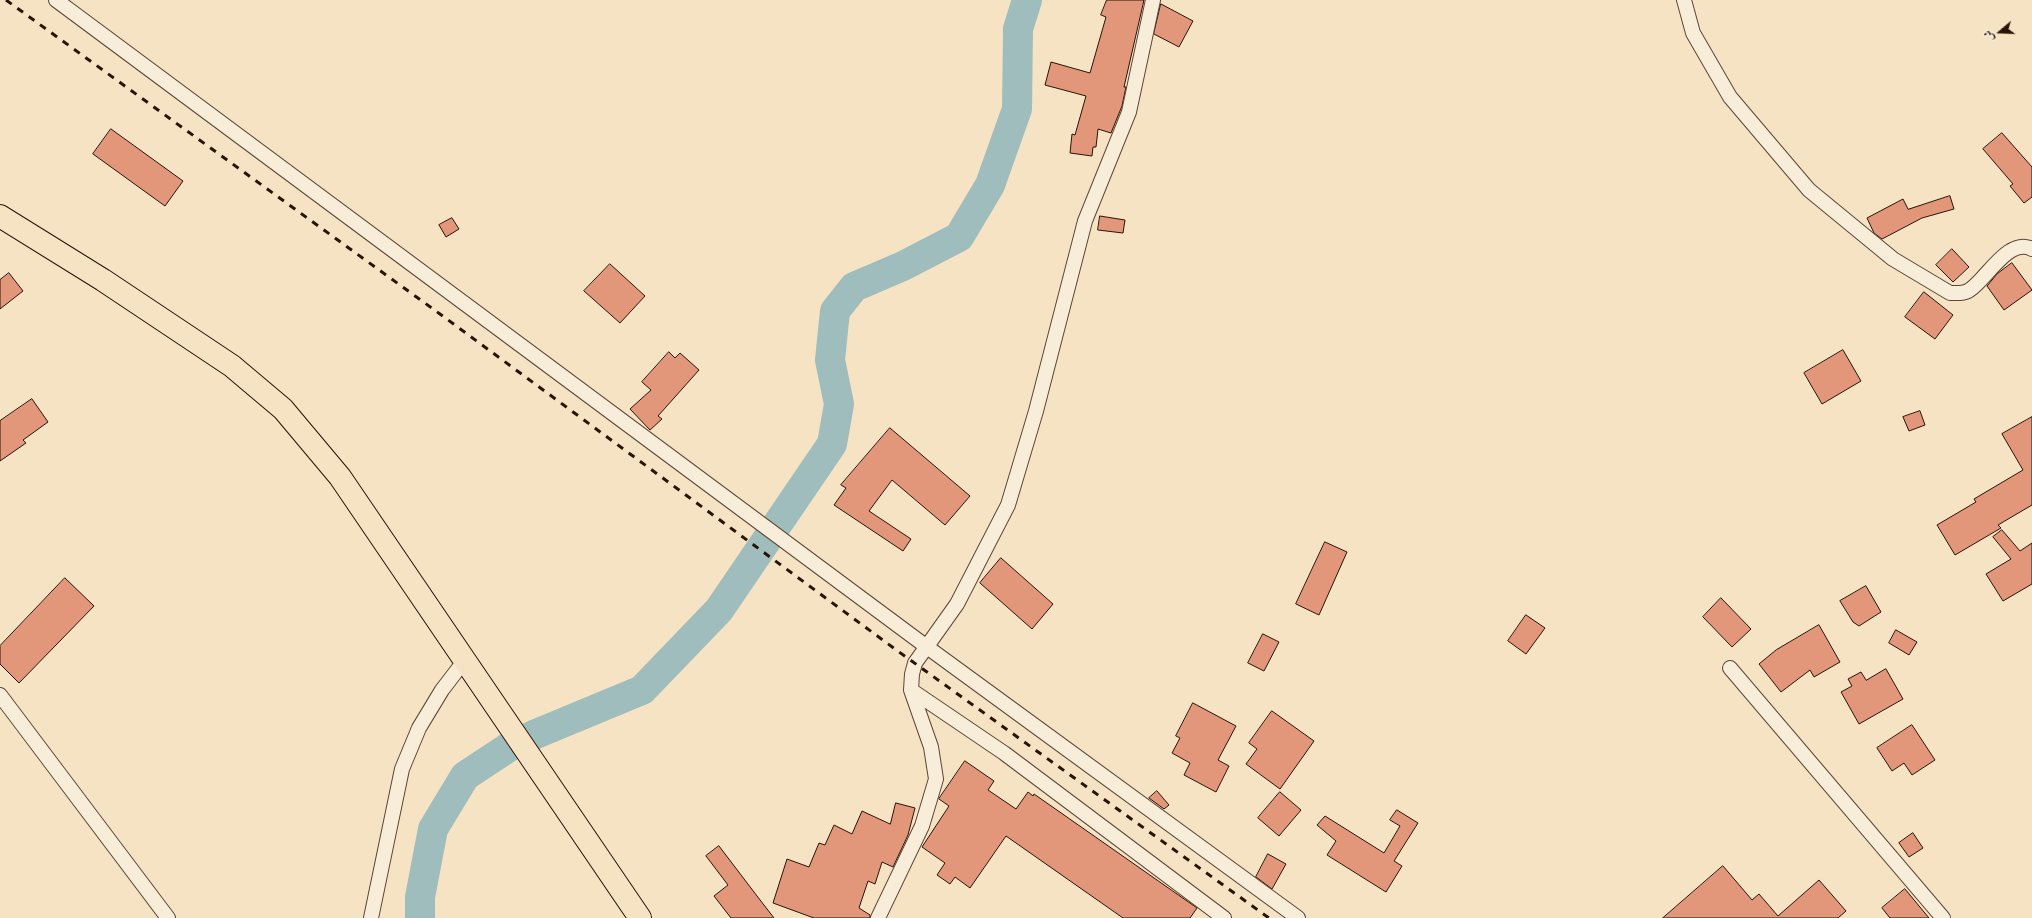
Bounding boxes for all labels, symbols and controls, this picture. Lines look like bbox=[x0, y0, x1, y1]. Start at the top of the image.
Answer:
north arrow bbox=[1980, 12, 2020, 52]
text: ش bbox=[1980, 28, 1997, 43]

